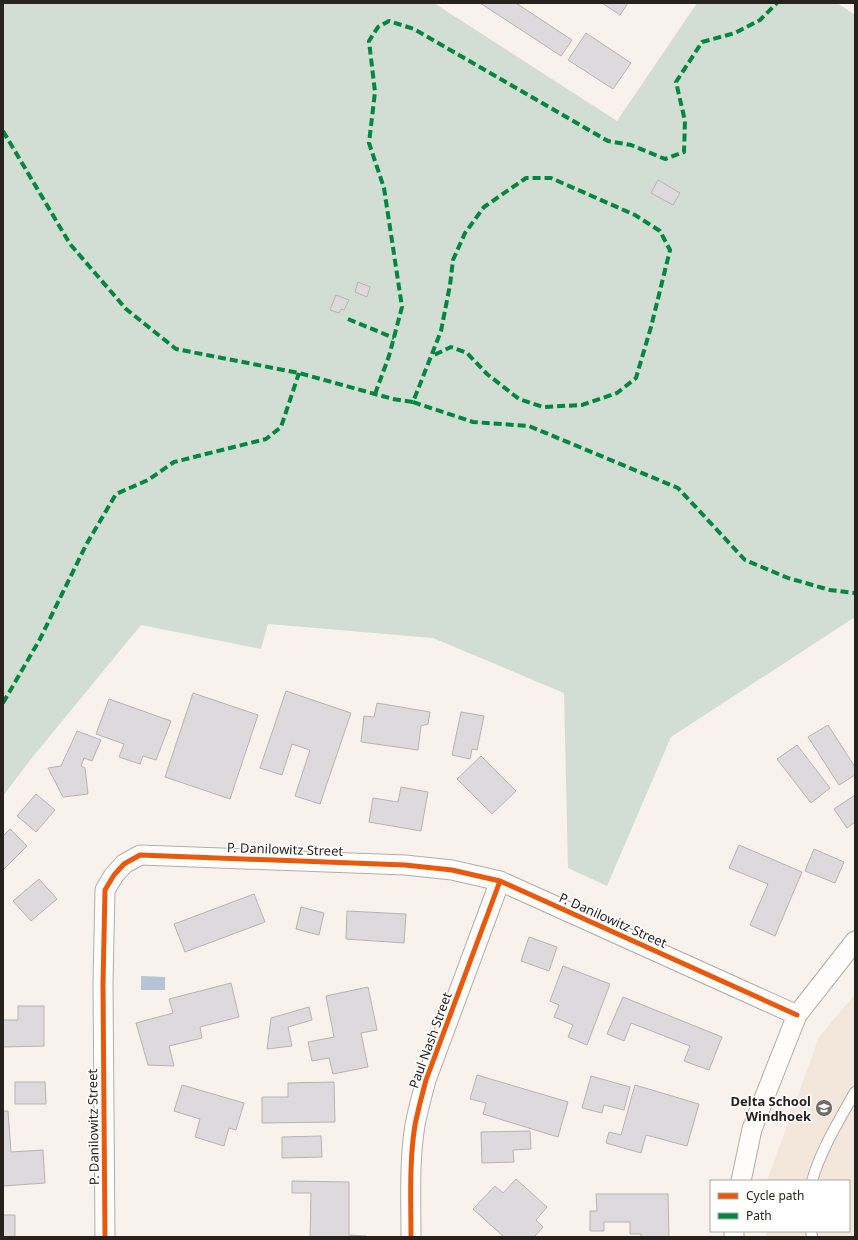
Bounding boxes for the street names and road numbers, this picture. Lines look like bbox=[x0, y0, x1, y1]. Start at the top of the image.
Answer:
street label: P. Danilowitz Street bbox=[227, 838, 344, 860]
street label: P. Danilowitz Street bbox=[556, 888, 670, 952]
street label: Paul Nash Street bbox=[404, 989, 456, 1091]
street label: P. Danilowitz Street bbox=[83, 1068, 103, 1185]

